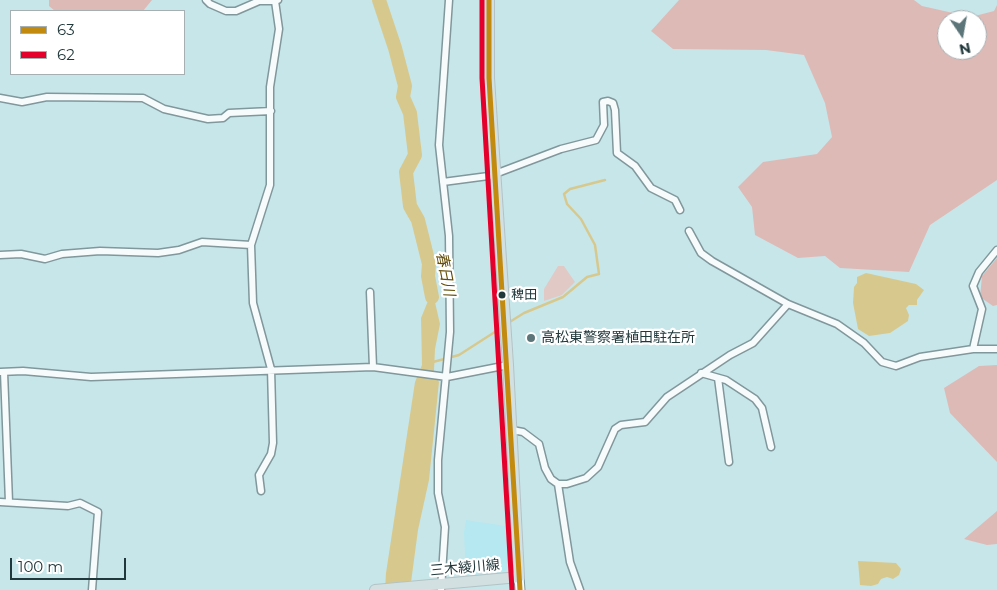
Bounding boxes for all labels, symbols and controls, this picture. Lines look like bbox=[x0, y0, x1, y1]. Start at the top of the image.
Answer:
legend bbox=[10, 10, 185, 75]
north arrow bbox=[937, 10, 987, 60]
text: 63 bbox=[57, 20, 75, 39]
text: N bbox=[958, 39, 972, 59]
text: 62 bbox=[57, 45, 75, 64]
water label: 春日川 bbox=[432, 250, 458, 298]
place label: 稗田 bbox=[511, 287, 537, 303]
marker: 稗田 bbox=[497, 290, 507, 300]
place label: 高松東警察署植田駐在所 bbox=[541, 330, 695, 346]
marker: 高松東警察署植田駐在所 bbox=[525, 332, 537, 344]
scale bar bbox=[12, 548, 129, 580]
text: 100 m bbox=[18, 557, 63, 576]
street label: 三木綾川線 bbox=[429, 557, 501, 579]

